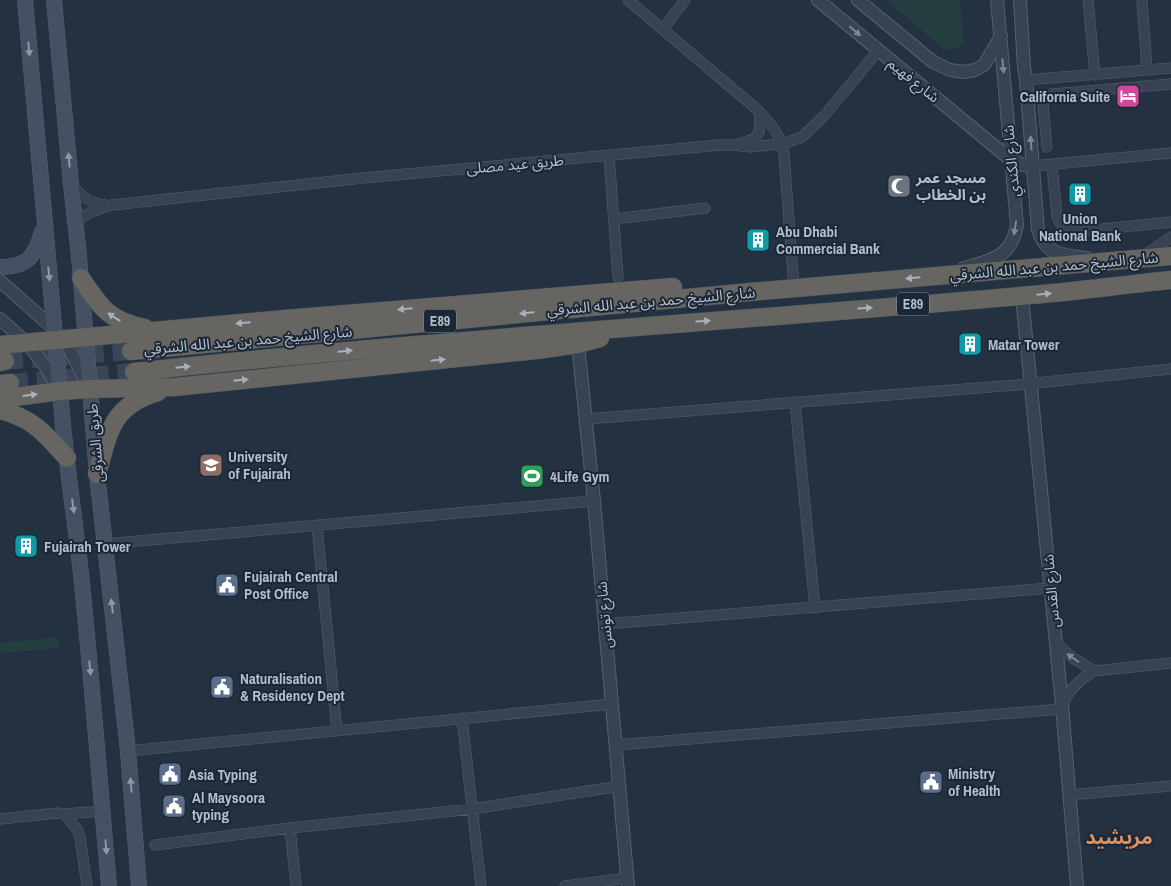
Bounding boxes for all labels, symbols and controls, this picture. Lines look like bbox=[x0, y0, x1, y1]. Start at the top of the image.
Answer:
one-way arrow bbox=[848, 26, 861, 37]
one-way arrow bbox=[26, 41, 34, 57]
street label: شارع فهيم bbox=[882, 53, 944, 109]
one-way arrow bbox=[999, 58, 1007, 74]
hotel icon: California Suite bbox=[1115, 83, 1141, 109]
place label: California Suite bbox=[1020, 86, 1110, 107]
street label: شارع الكندي bbox=[997, 124, 1027, 198]
one-way arrow bbox=[1027, 134, 1035, 150]
street label: طريق عيد مصلى bbox=[465, 149, 565, 179]
one-way arrow bbox=[65, 152, 73, 168]
place label: مسجد عمر بن الخطاب bbox=[915, 167, 986, 205]
mosque icon: مسجد عمر بن الخطاب bbox=[886, 173, 912, 199]
building icon: Union National Bank bbox=[1067, 181, 1093, 207]
place label: Union National Bank bbox=[1039, 208, 1121, 246]
one-way arrow bbox=[1011, 220, 1019, 236]
place label: Abu Dhabi Commercial Bank bbox=[776, 221, 880, 259]
building icon: Abu Dhabi Commercial Bank bbox=[745, 227, 771, 253]
street label: شارع الشيخ حمد بن عبد الله الشرقي bbox=[949, 246, 1160, 288]
one-way arrow bbox=[45, 267, 53, 283]
one-way arrow bbox=[905, 274, 921, 282]
street label: شارع الشيخ حمد بن عبد الله الشرقي bbox=[546, 281, 757, 323]
one-way arrow bbox=[1036, 290, 1052, 298]
road number: E89 bbox=[897, 292, 929, 316]
one-way arrow bbox=[857, 304, 873, 312]
one-way arrow bbox=[397, 305, 413, 313]
one-way arrow bbox=[519, 309, 535, 317]
road number: E89 bbox=[424, 310, 456, 332]
one-way arrow bbox=[107, 312, 120, 322]
one-way arrow bbox=[695, 317, 711, 325]
one-way arrow bbox=[235, 319, 251, 327]
street label: شارع الشيخ حمد بن عبد الله الشرقي bbox=[143, 320, 354, 362]
building icon: Matar Tower bbox=[957, 331, 983, 357]
place label: Matar Tower bbox=[988, 334, 1060, 355]
one-way arrow bbox=[337, 347, 353, 355]
one-way arrow bbox=[430, 356, 446, 364]
one-way arrow bbox=[175, 362, 191, 370]
one-way arrow bbox=[234, 376, 250, 384]
one-way arrow bbox=[22, 391, 38, 399]
street label: طريق الشرقى bbox=[81, 403, 109, 483]
place label: University of Fujairah bbox=[228, 446, 291, 484]
school or university icon: University of Fujairah bbox=[198, 452, 224, 478]
sports icon: 4Life Gym bbox=[519, 463, 545, 489]
place label: 4Life Gym bbox=[550, 466, 610, 487]
one-way arrow bbox=[69, 498, 77, 514]
building icon: Fujairah Tower bbox=[13, 533, 39, 559]
place label: Fujairah Tower bbox=[44, 536, 131, 557]
street label: شارع القدس bbox=[1037, 553, 1067, 629]
place label: Fujairah Central Post Office bbox=[244, 566, 338, 604]
public building icon: Fujairah Central Post Office bbox=[214, 572, 240, 598]
street label: شارع تونس bbox=[591, 580, 619, 649]
one-way arrow bbox=[108, 598, 116, 614]
one-way arrow bbox=[1066, 653, 1080, 663]
one-way arrow bbox=[86, 660, 94, 676]
place label: Naturalisation & Residency Dept bbox=[240, 668, 345, 706]
public building icon: Naturalisation & Residency Dept bbox=[209, 674, 235, 700]
public building icon: Asia Typing bbox=[157, 761, 183, 787]
place label: Ministry of Health bbox=[948, 763, 1001, 801]
place label: Asia Typing bbox=[188, 764, 257, 785]
public building icon: Ministry of Health bbox=[918, 769, 944, 795]
one-way arrow bbox=[126, 777, 134, 793]
place label: Al Maysoora typing bbox=[192, 787, 265, 825]
public building icon: Al Maysoora typing bbox=[161, 793, 187, 819]
district label: مريشيد bbox=[1085, 823, 1153, 850]
one-way arrow bbox=[102, 839, 110, 855]

